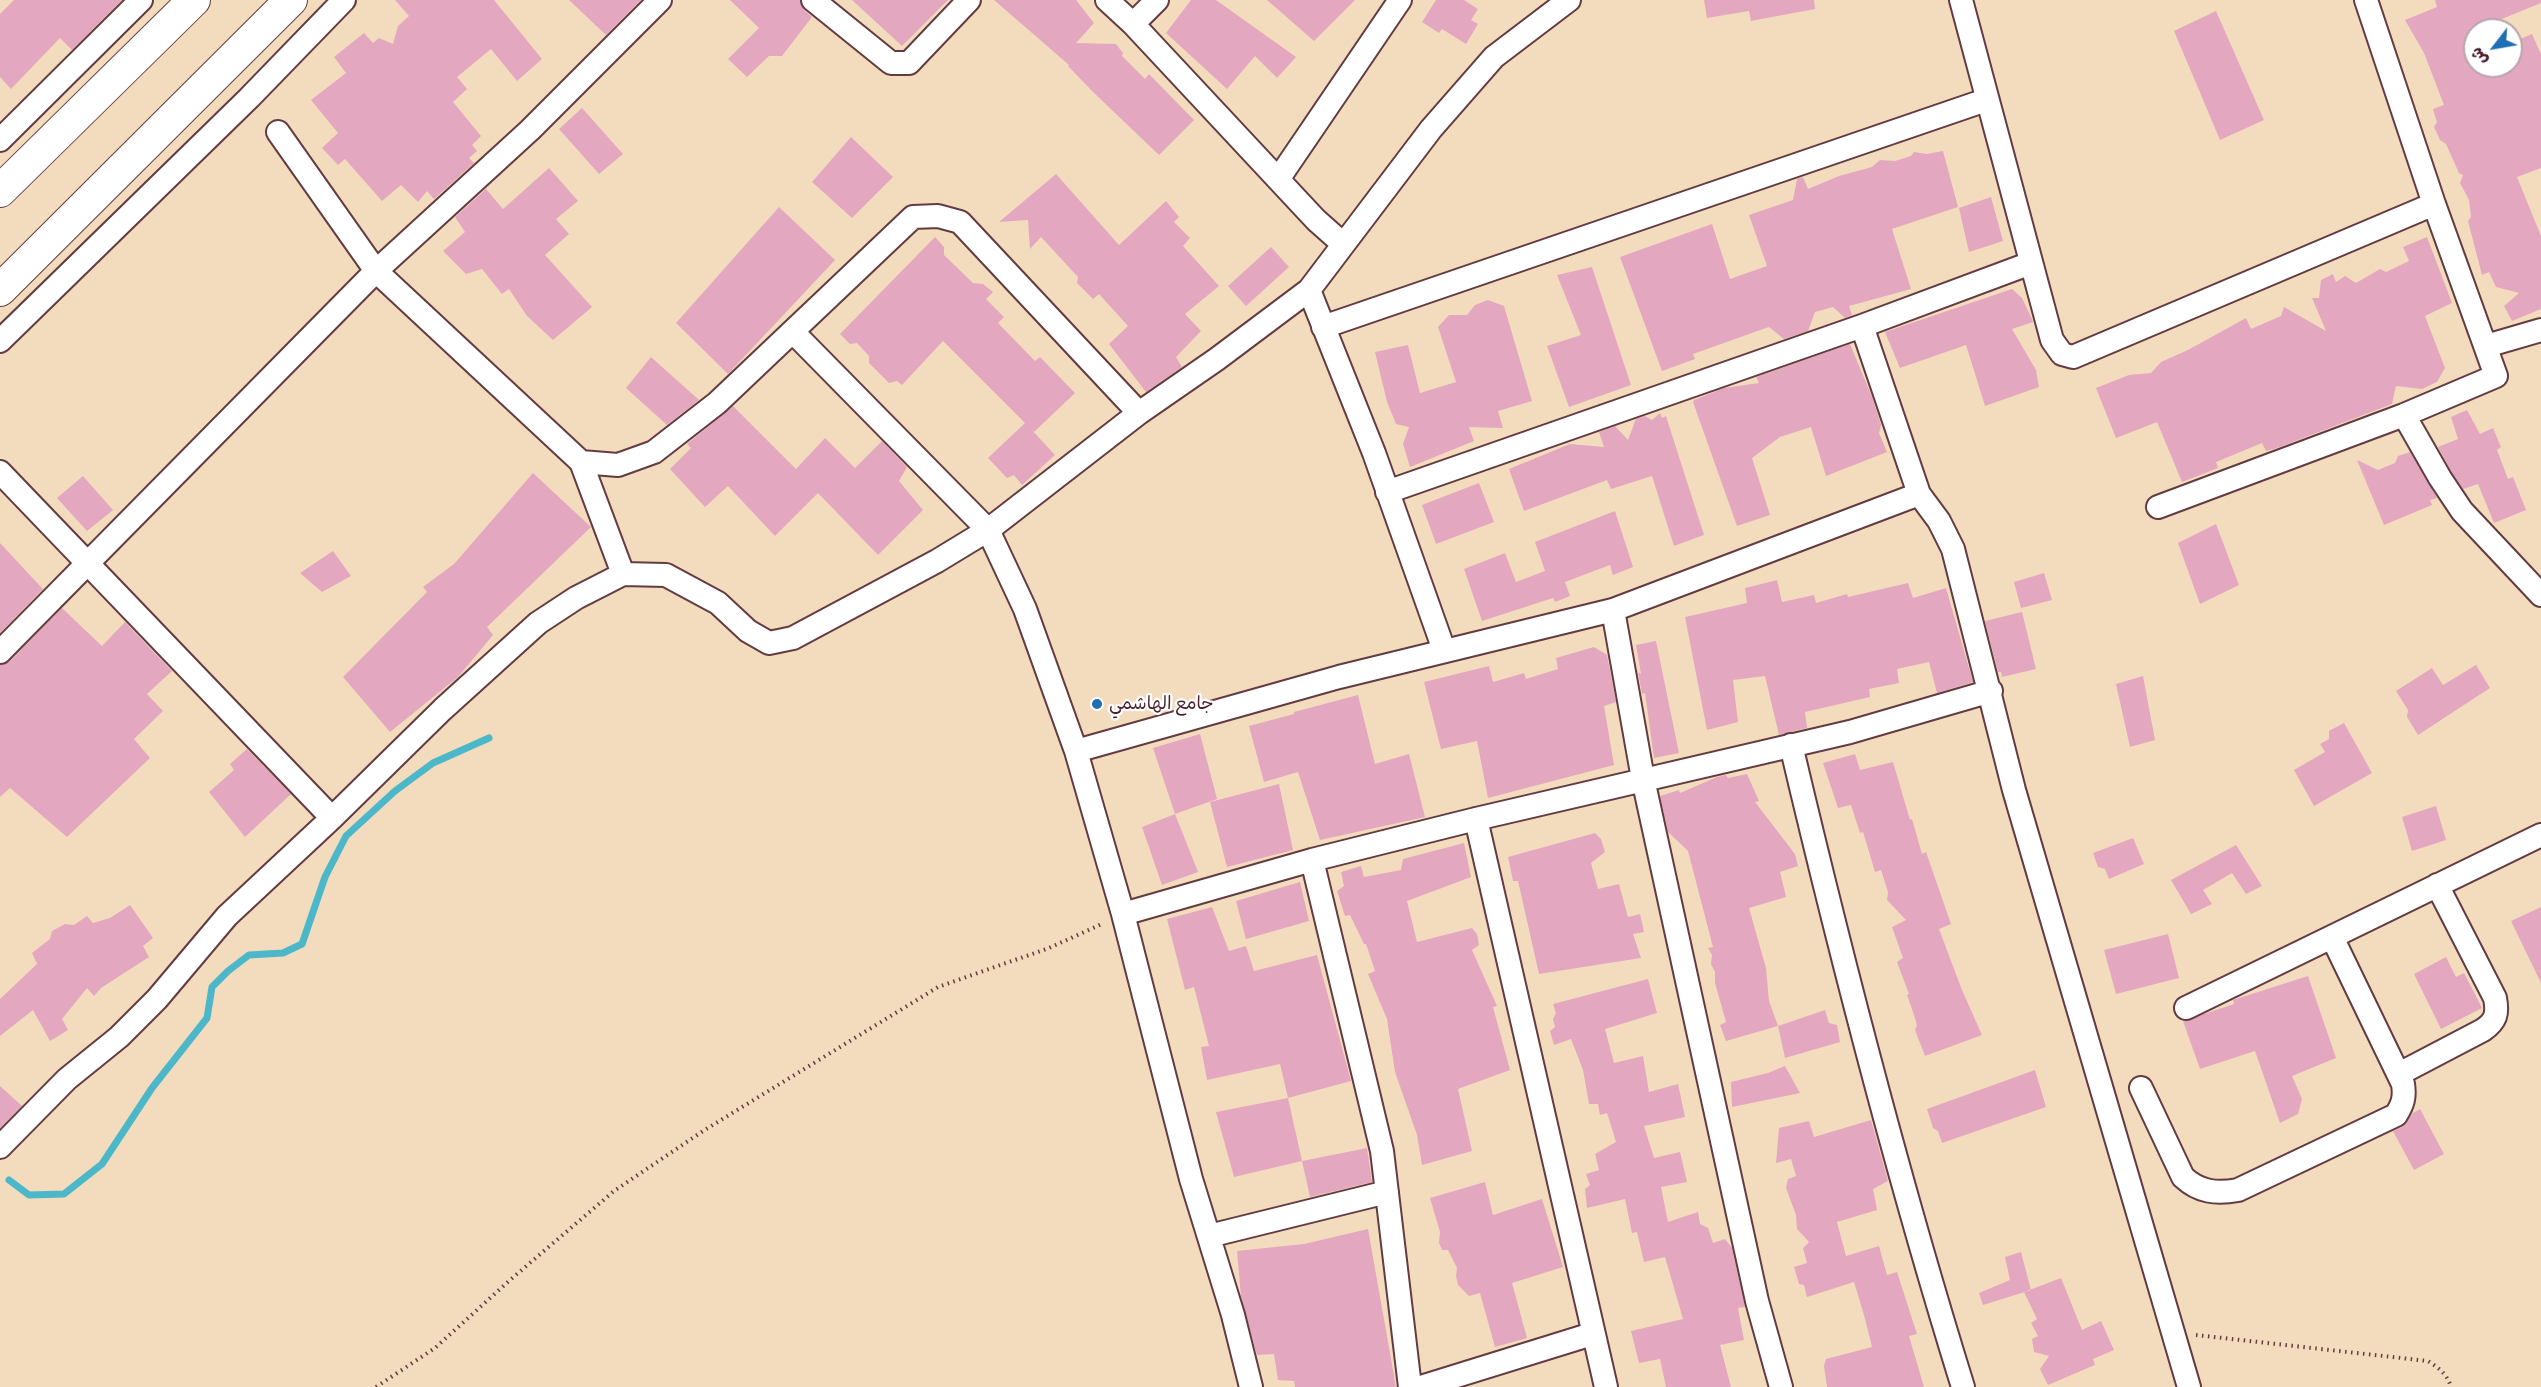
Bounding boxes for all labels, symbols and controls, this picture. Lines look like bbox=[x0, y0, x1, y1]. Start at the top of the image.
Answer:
north arrow bbox=[2463, 18, 2523, 78]
text: ش bbox=[2466, 44, 2492, 69]
place label: جامع الهاشمي bbox=[1109, 693, 1214, 715]
marker: جامع الهاشمي bbox=[1090, 697, 1104, 711]

